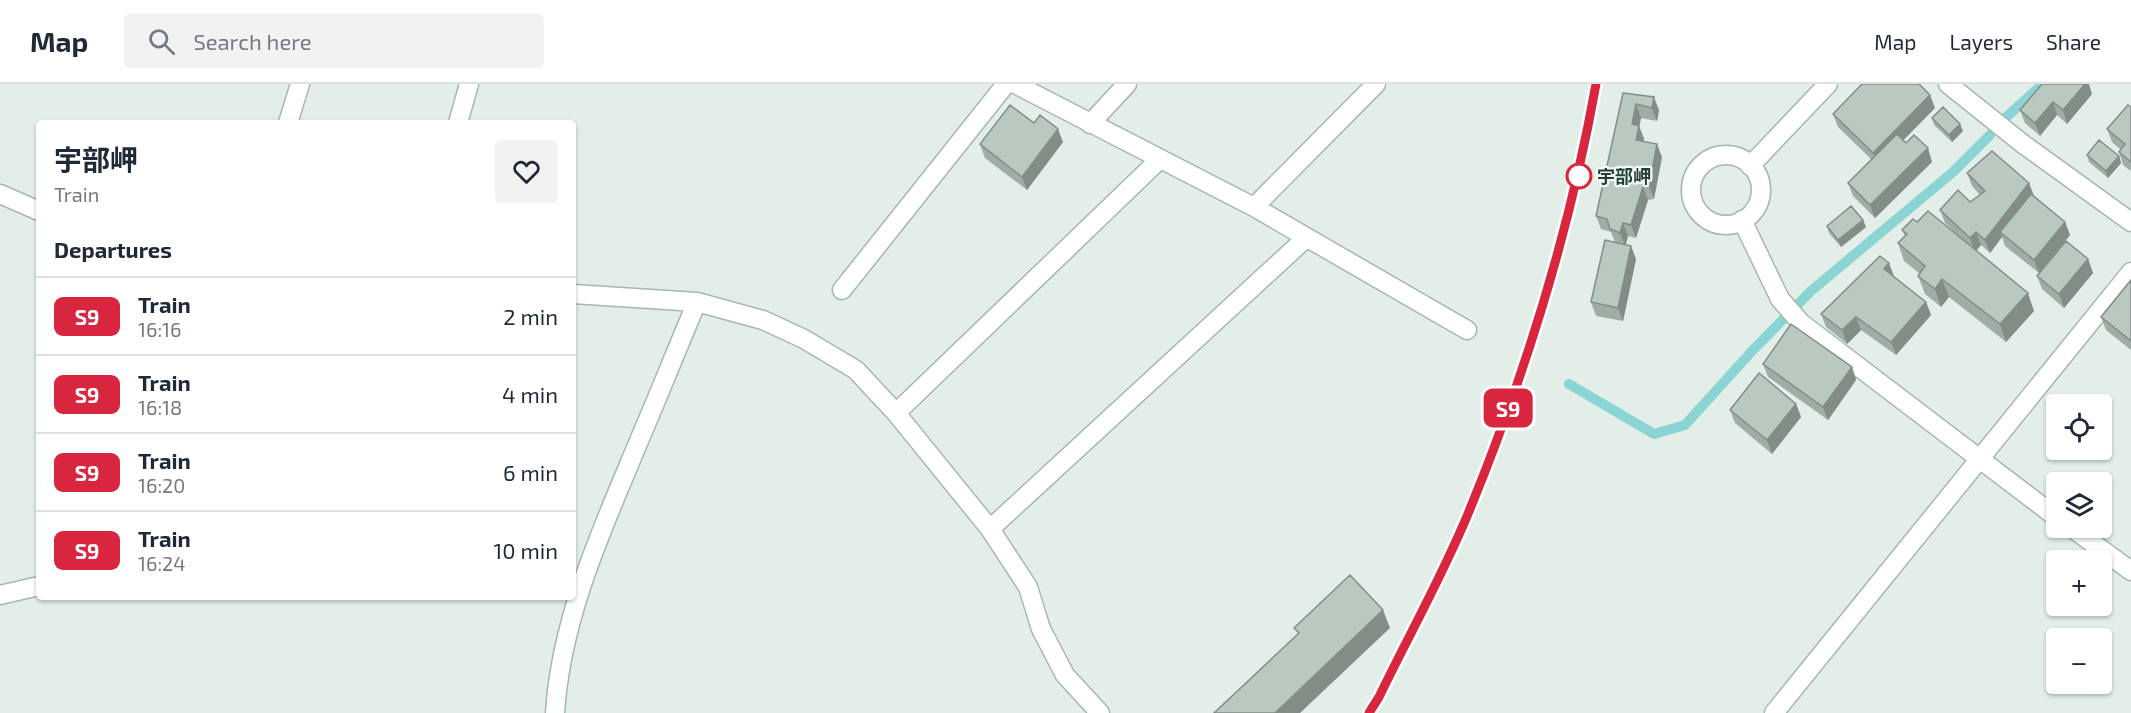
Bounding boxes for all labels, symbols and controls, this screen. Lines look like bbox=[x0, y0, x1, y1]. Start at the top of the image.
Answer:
search box bbox=[124, 14, 544, 68]
text: Map bbox=[30, 24, 88, 58]
icon: search bbox=[145, 25, 178, 58]
text: Search here bbox=[193, 28, 312, 54]
text: Map bbox=[1874, 29, 1916, 54]
text: Layers bbox=[1949, 29, 2013, 54]
text: Share bbox=[2046, 29, 2101, 54]
button: heart bbox=[495, 140, 558, 203]
text: 宇部岬 bbox=[54, 142, 138, 176]
marker: 宇部岬 bbox=[1566, 163, 1592, 189]
place label: 宇部岬 bbox=[1597, 165, 1651, 187]
text: Train bbox=[54, 182, 99, 206]
text: Departures bbox=[54, 236, 172, 262]
text: Train bbox=[138, 291, 191, 317]
text: 2 min bbox=[503, 303, 558, 329]
text: S9 bbox=[75, 304, 99, 329]
text: 16:16 bbox=[138, 317, 182, 341]
text: Train bbox=[138, 369, 191, 395]
text: 4 min bbox=[502, 381, 558, 407]
text: S9 bbox=[75, 382, 99, 407]
line badge: S9 bbox=[1481, 388, 1535, 428]
map controls bbox=[2046, 394, 2112, 694]
button: locate bbox=[2046, 394, 2112, 460]
text: 16:18 bbox=[138, 395, 182, 419]
text: S9 bbox=[1496, 396, 1520, 421]
text: Train bbox=[138, 447, 191, 473]
text: 6 min bbox=[503, 459, 558, 485]
text: S9 bbox=[75, 460, 99, 485]
button: layers bbox=[2046, 472, 2112, 538]
text: 16:20 bbox=[138, 473, 185, 497]
text: Train bbox=[138, 525, 191, 551]
text: 10 min bbox=[494, 537, 558, 563]
text: S9 bbox=[75, 538, 99, 563]
button: + bbox=[2046, 550, 2112, 616]
text: 16:24 bbox=[138, 551, 186, 575]
button: − bbox=[2046, 628, 2112, 694]

